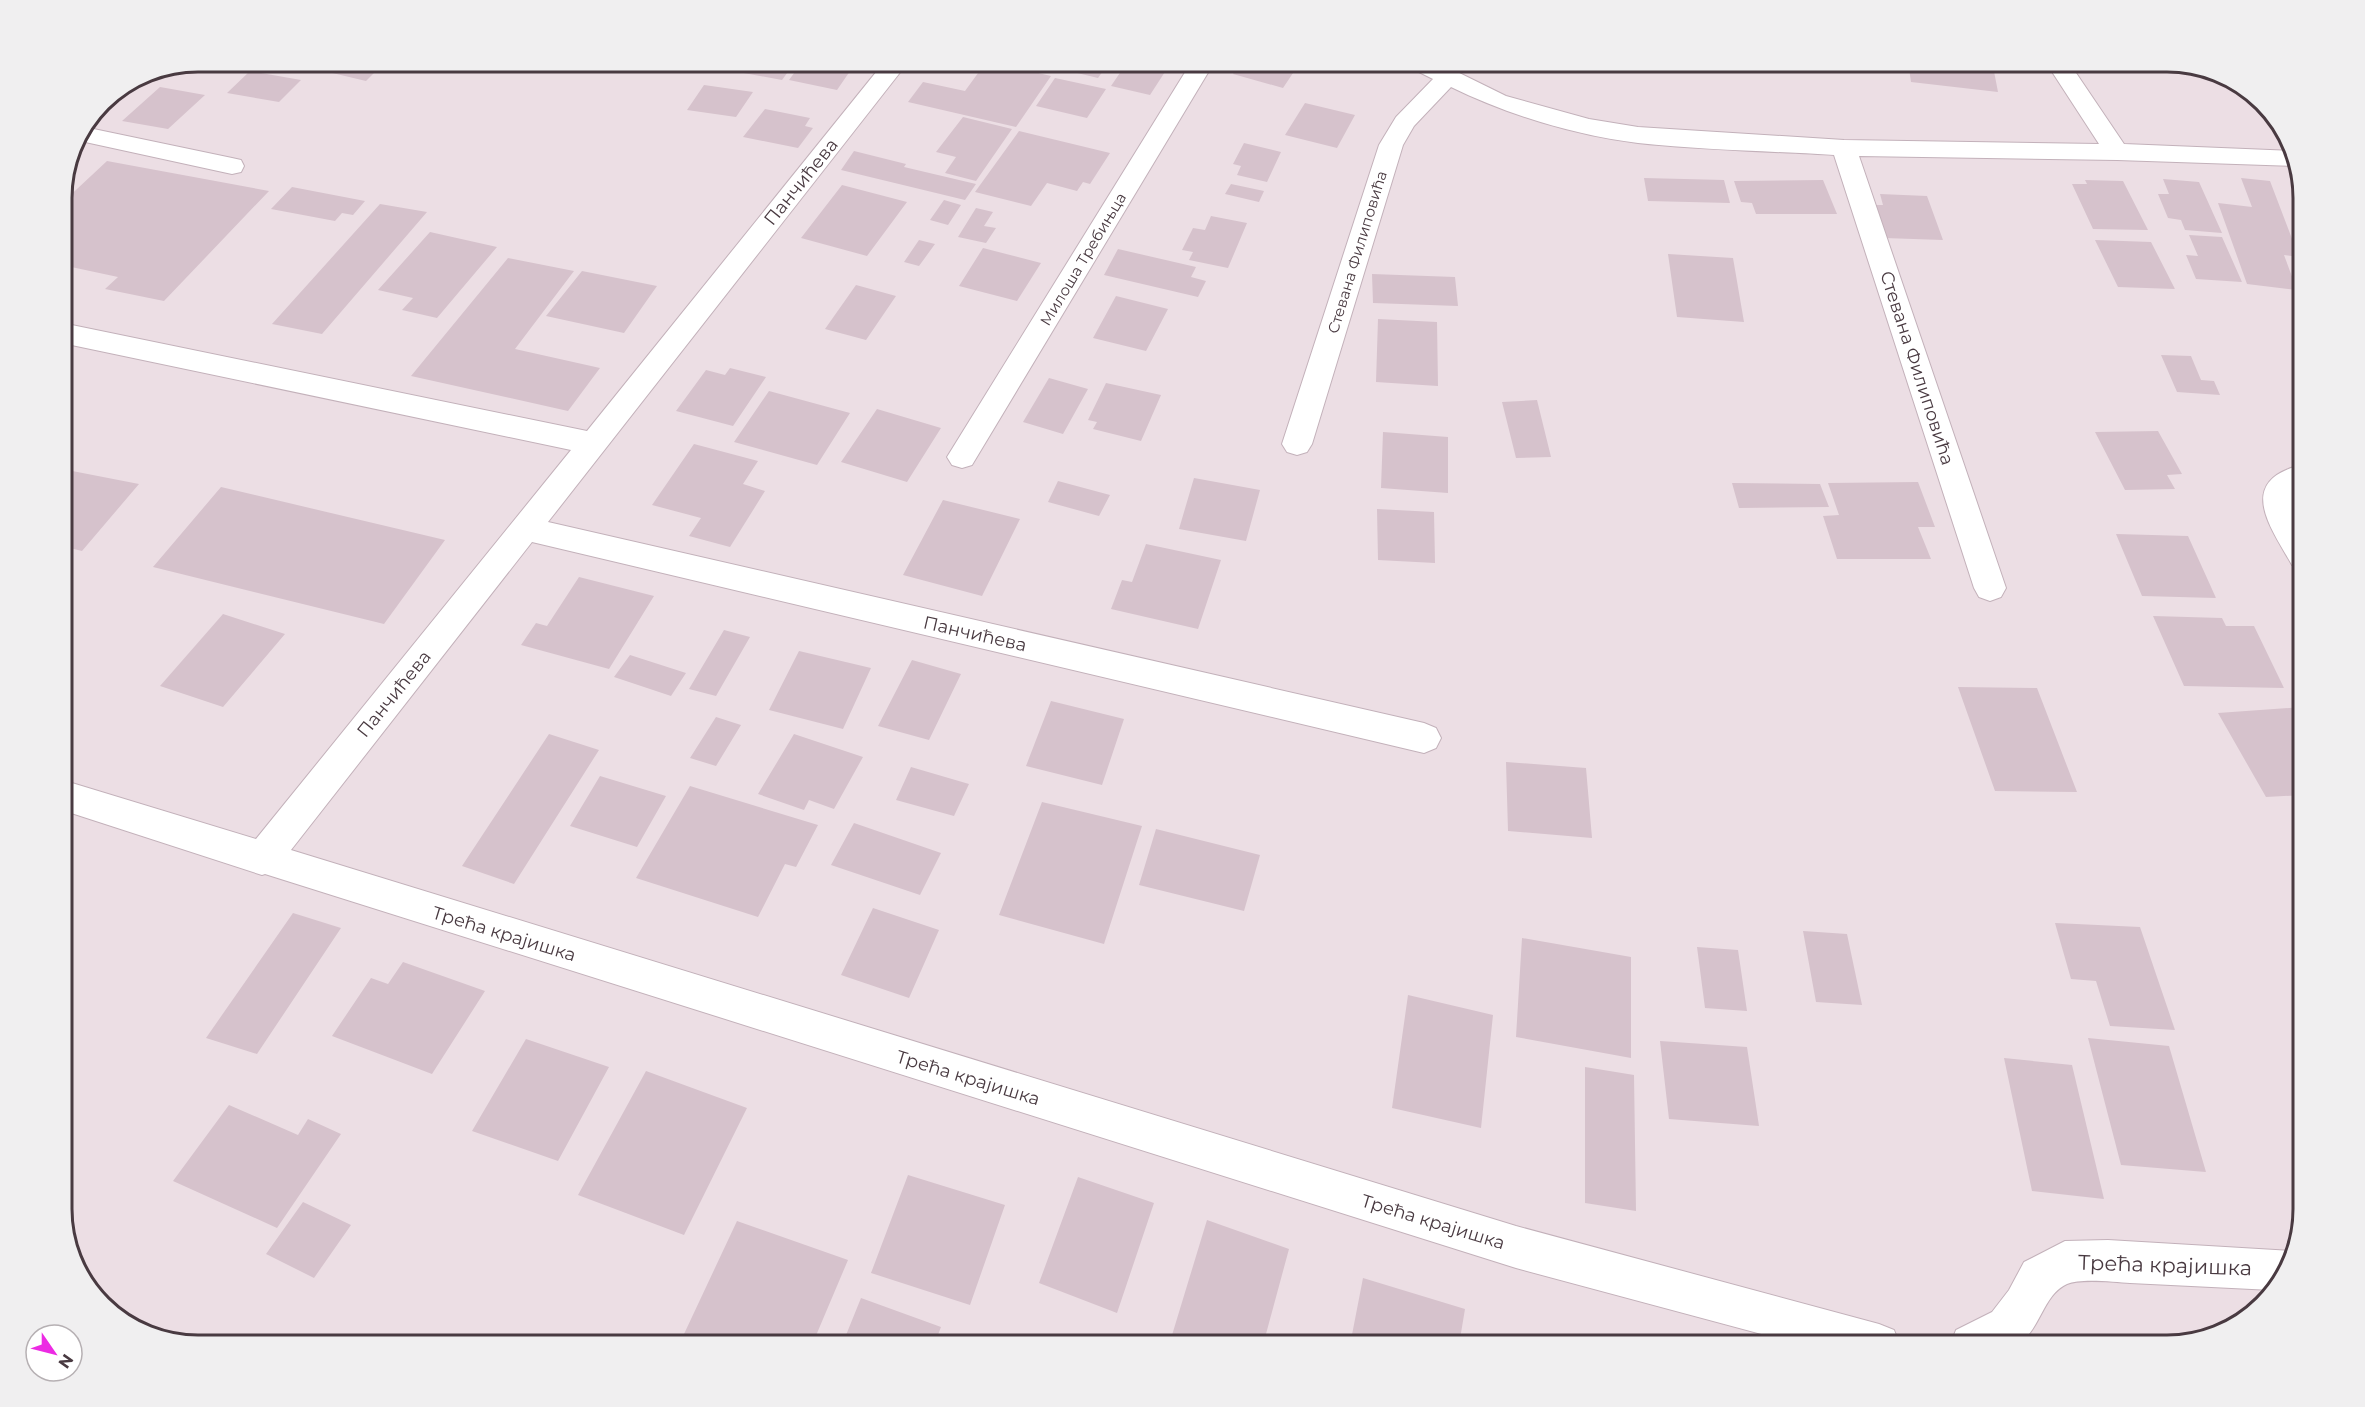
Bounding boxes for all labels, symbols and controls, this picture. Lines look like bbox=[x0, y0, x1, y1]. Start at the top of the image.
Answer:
street label: Панчићева bbox=[759, 134, 843, 230]
street label: Стевана Филиповића bbox=[1323, 168, 1391, 336]
street label: Милоша Требињца bbox=[1036, 189, 1130, 329]
street label: Стевана Филиповића bbox=[1875, 268, 1959, 468]
street label: Панчићева bbox=[921, 611, 1029, 657]
street label: Панчићева bbox=[352, 646, 436, 742]
street label: Трећа крајишка bbox=[429, 902, 579, 966]
street label: Трећа крајишка bbox=[893, 1046, 1043, 1110]
street label: Трећа крајишка bbox=[1358, 1190, 1508, 1254]
street label: Трећа крајишка bbox=[2078, 1249, 2252, 1281]
north arrow bbox=[24, 1323, 84, 1383]
text: N bbox=[54, 1351, 77, 1372]

